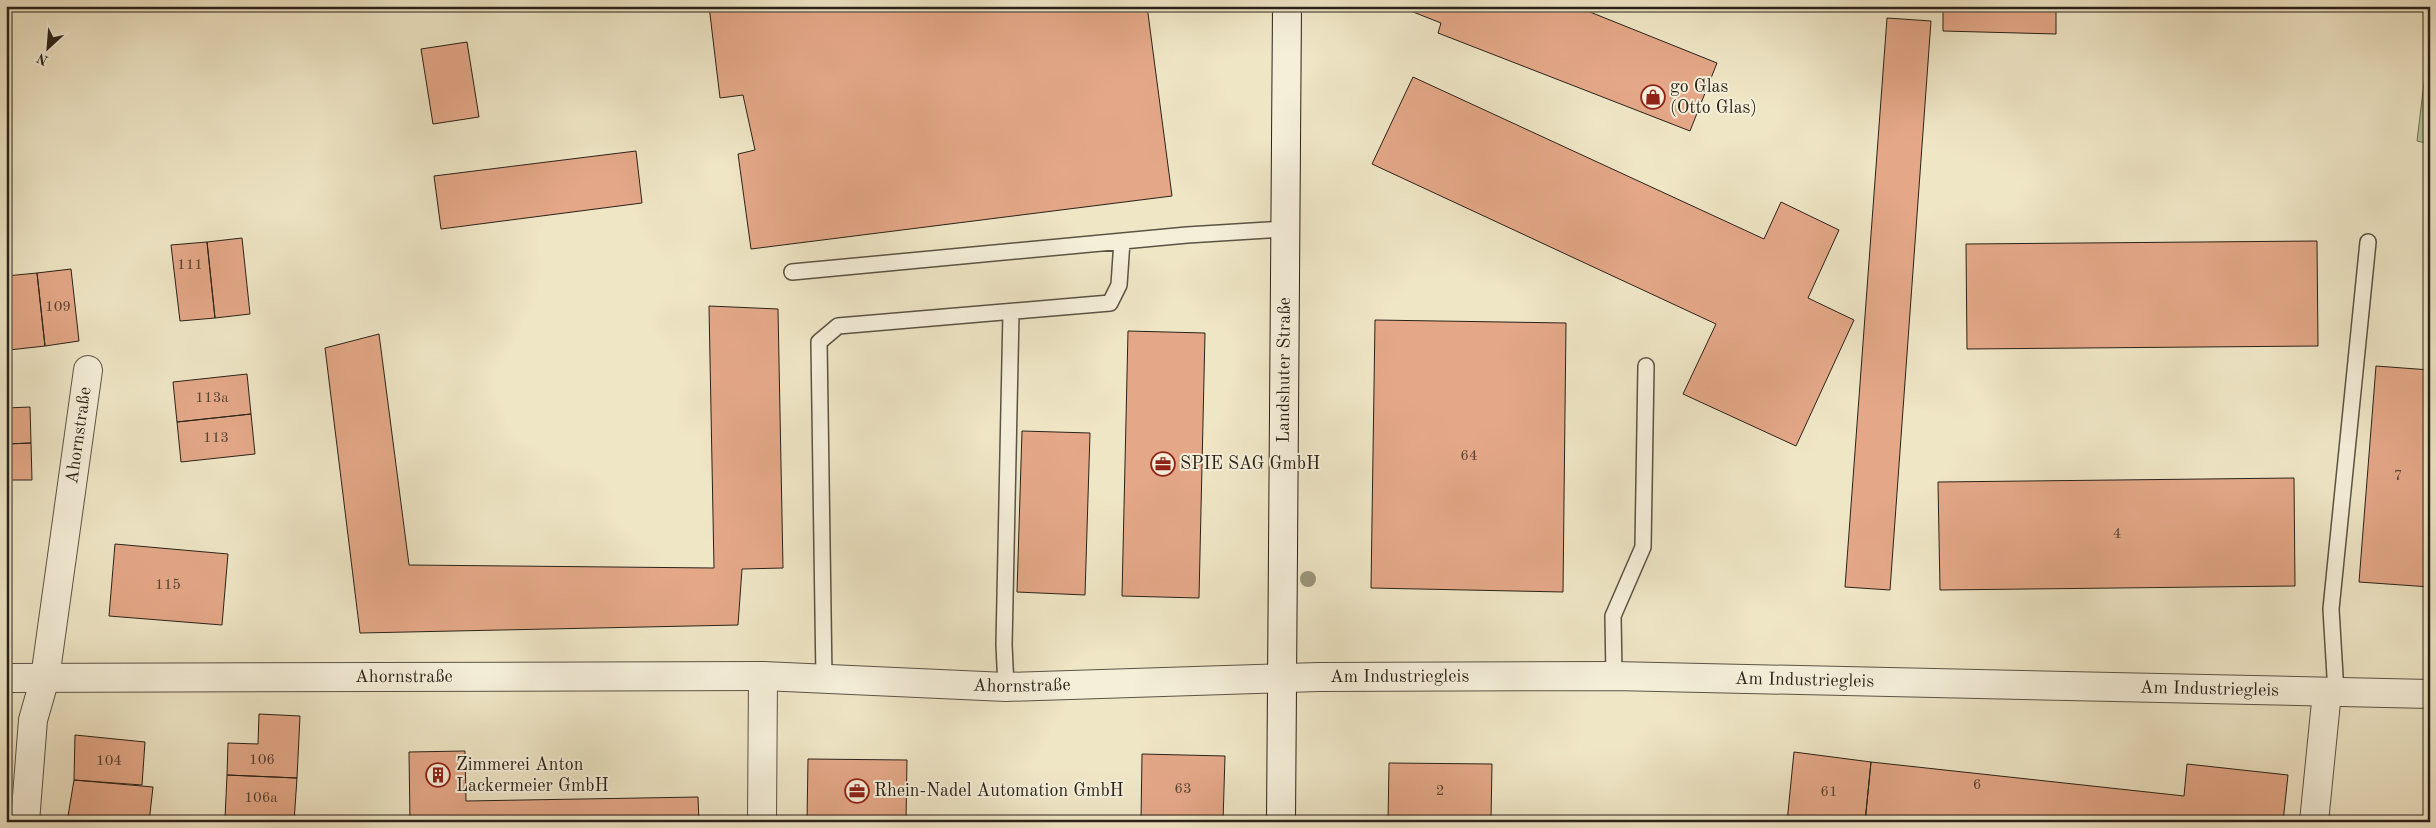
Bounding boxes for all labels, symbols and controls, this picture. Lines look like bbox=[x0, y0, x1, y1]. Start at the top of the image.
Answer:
north arrow bbox=[22, 22, 72, 72]
text: N bbox=[35, 50, 51, 67]
place label: go Glas (Otto Glas) bbox=[1670, 78, 1757, 117]
shop icon: go Glas (Otto Glas) bbox=[1640, 84, 1666, 110]
house number: 111 bbox=[177, 258, 203, 273]
street label: Landshuter Straße bbox=[1275, 297, 1294, 443]
house number: 109 bbox=[45, 300, 71, 315]
street label: Ahornstraße bbox=[63, 386, 95, 485]
house number: 113a bbox=[195, 391, 229, 406]
house number: 113 bbox=[203, 431, 229, 446]
house number: 64 bbox=[1460, 449, 1478, 464]
office icon: SPIE SAG GmbH bbox=[1150, 451, 1176, 477]
place label: SPIE SAG GmbH bbox=[1180, 455, 1320, 473]
house number: 7 bbox=[2394, 469, 2402, 484]
house number: 4 bbox=[2113, 527, 2121, 542]
house number: 115 bbox=[155, 578, 181, 593]
street label: Am Industriegleis bbox=[1330, 667, 1469, 686]
street label: Ahornstraße bbox=[355, 668, 453, 686]
street label: Am Industriegleis bbox=[1735, 670, 1875, 691]
street label: Ahornstraße bbox=[972, 676, 1071, 696]
street label: Am Industriegleis bbox=[2140, 679, 2279, 700]
house number: 106 bbox=[249, 753, 275, 768]
house number: 104 bbox=[96, 754, 122, 769]
place label: Zimmerei Anton Lackermeier GmbH bbox=[456, 756, 609, 795]
building icon: Zimmerei Anton Lackermeier GmbH bbox=[425, 762, 451, 788]
office icon: Rhein-Nadel Automation GmbH bbox=[844, 778, 870, 804]
house number: 6 bbox=[1973, 778, 1981, 793]
place label: Rhein-Nadel Automation GmbH bbox=[874, 782, 1124, 800]
house number: 63 bbox=[1174, 782, 1192, 797]
house number: 2 bbox=[1436, 784, 1444, 799]
house number: 61 bbox=[1820, 785, 1838, 800]
house number: 106a bbox=[244, 791, 278, 806]

